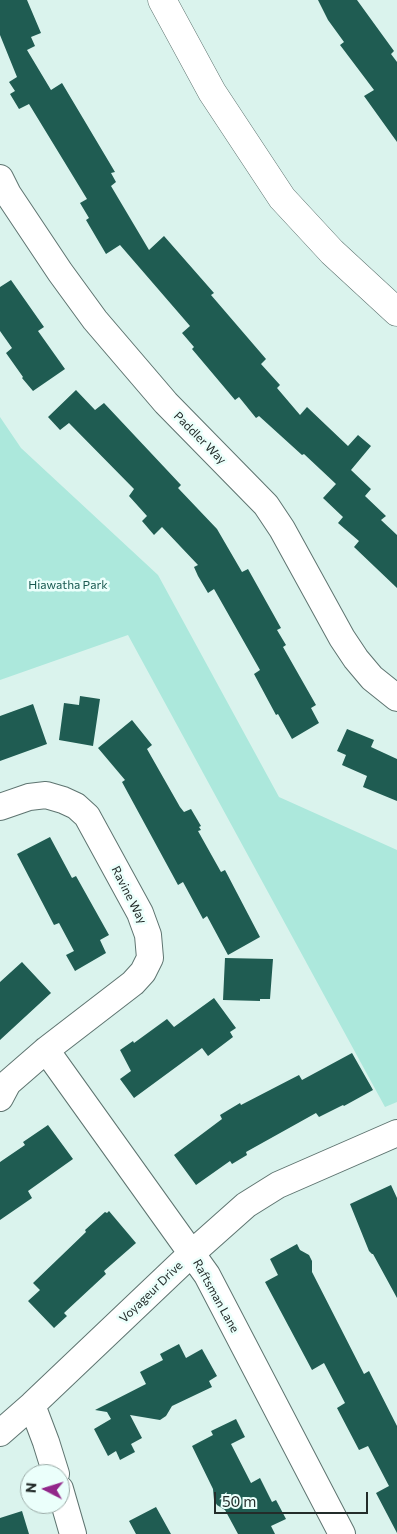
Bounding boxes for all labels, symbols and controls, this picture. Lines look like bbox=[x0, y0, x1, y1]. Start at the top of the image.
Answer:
street label: Paddler Way bbox=[171, 409, 229, 467]
park label: Hiawatha Park bbox=[28, 578, 108, 592]
street label: Ravine Way bbox=[108, 864, 150, 926]
street label: Raftsman Lane bbox=[190, 1257, 242, 1335]
street label: Voyageur Drive bbox=[116, 1258, 186, 1326]
north arrow bbox=[20, 1464, 70, 1514]
text: N bbox=[22, 1482, 39, 1494]
scale bar bbox=[217, 1482, 371, 1514]
text: 50 m bbox=[222, 1492, 256, 1510]

